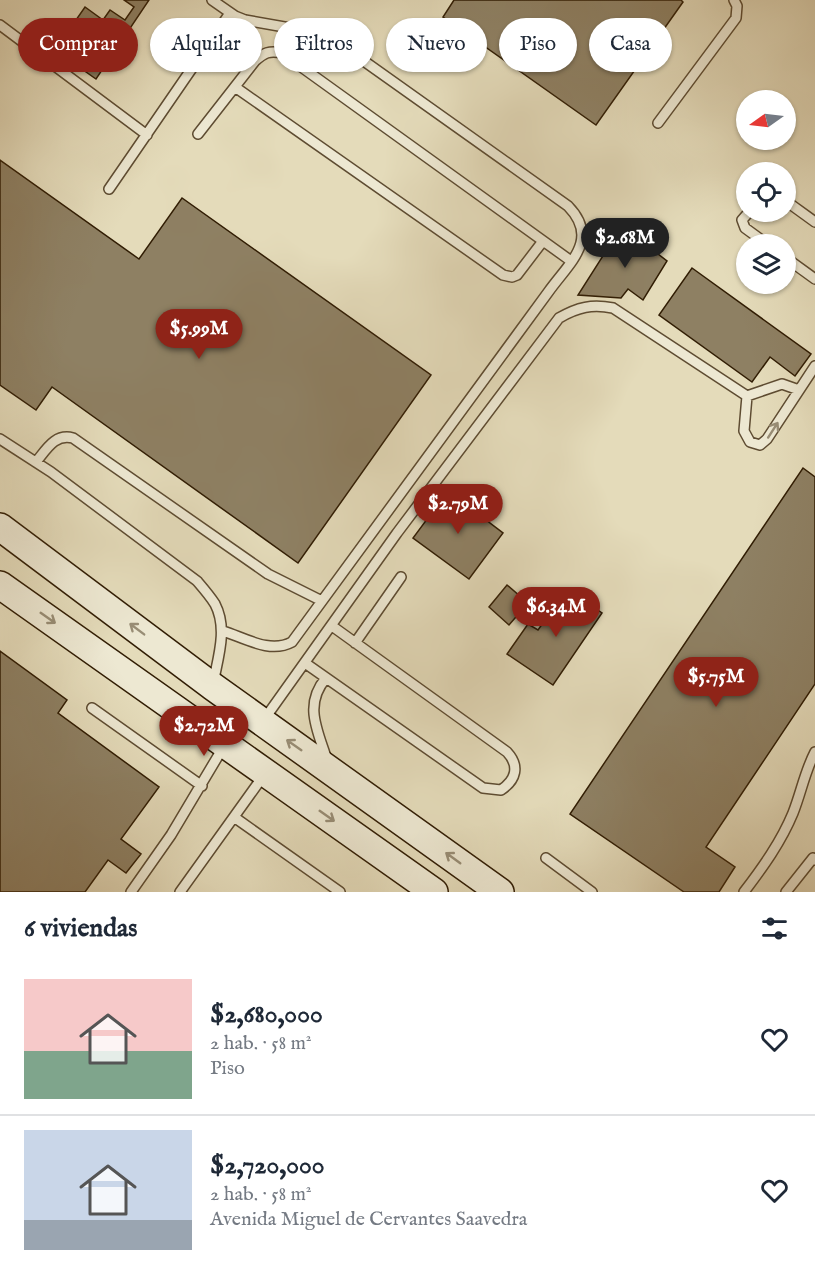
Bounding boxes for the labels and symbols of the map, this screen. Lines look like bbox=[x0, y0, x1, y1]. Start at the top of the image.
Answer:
north arrow bbox=[736, 90, 796, 150]
pin: $2.68M bbox=[576, 218, 674, 269]
pin: $5.99M bbox=[150, 309, 248, 360]
one-way arrow bbox=[767, 421, 780, 438]
pin: $2.79M bbox=[409, 484, 507, 535]
pin: $6.34M bbox=[507, 587, 605, 638]
one-way arrow bbox=[39, 612, 55, 625]
one-way arrow bbox=[129, 623, 145, 636]
pin: $5.75M bbox=[667, 657, 765, 708]
pin: $2.72M bbox=[155, 706, 253, 757]
one-way arrow bbox=[287, 739, 303, 751]
one-way arrow bbox=[318, 810, 334, 822]
one-way arrow bbox=[445, 852, 461, 864]

